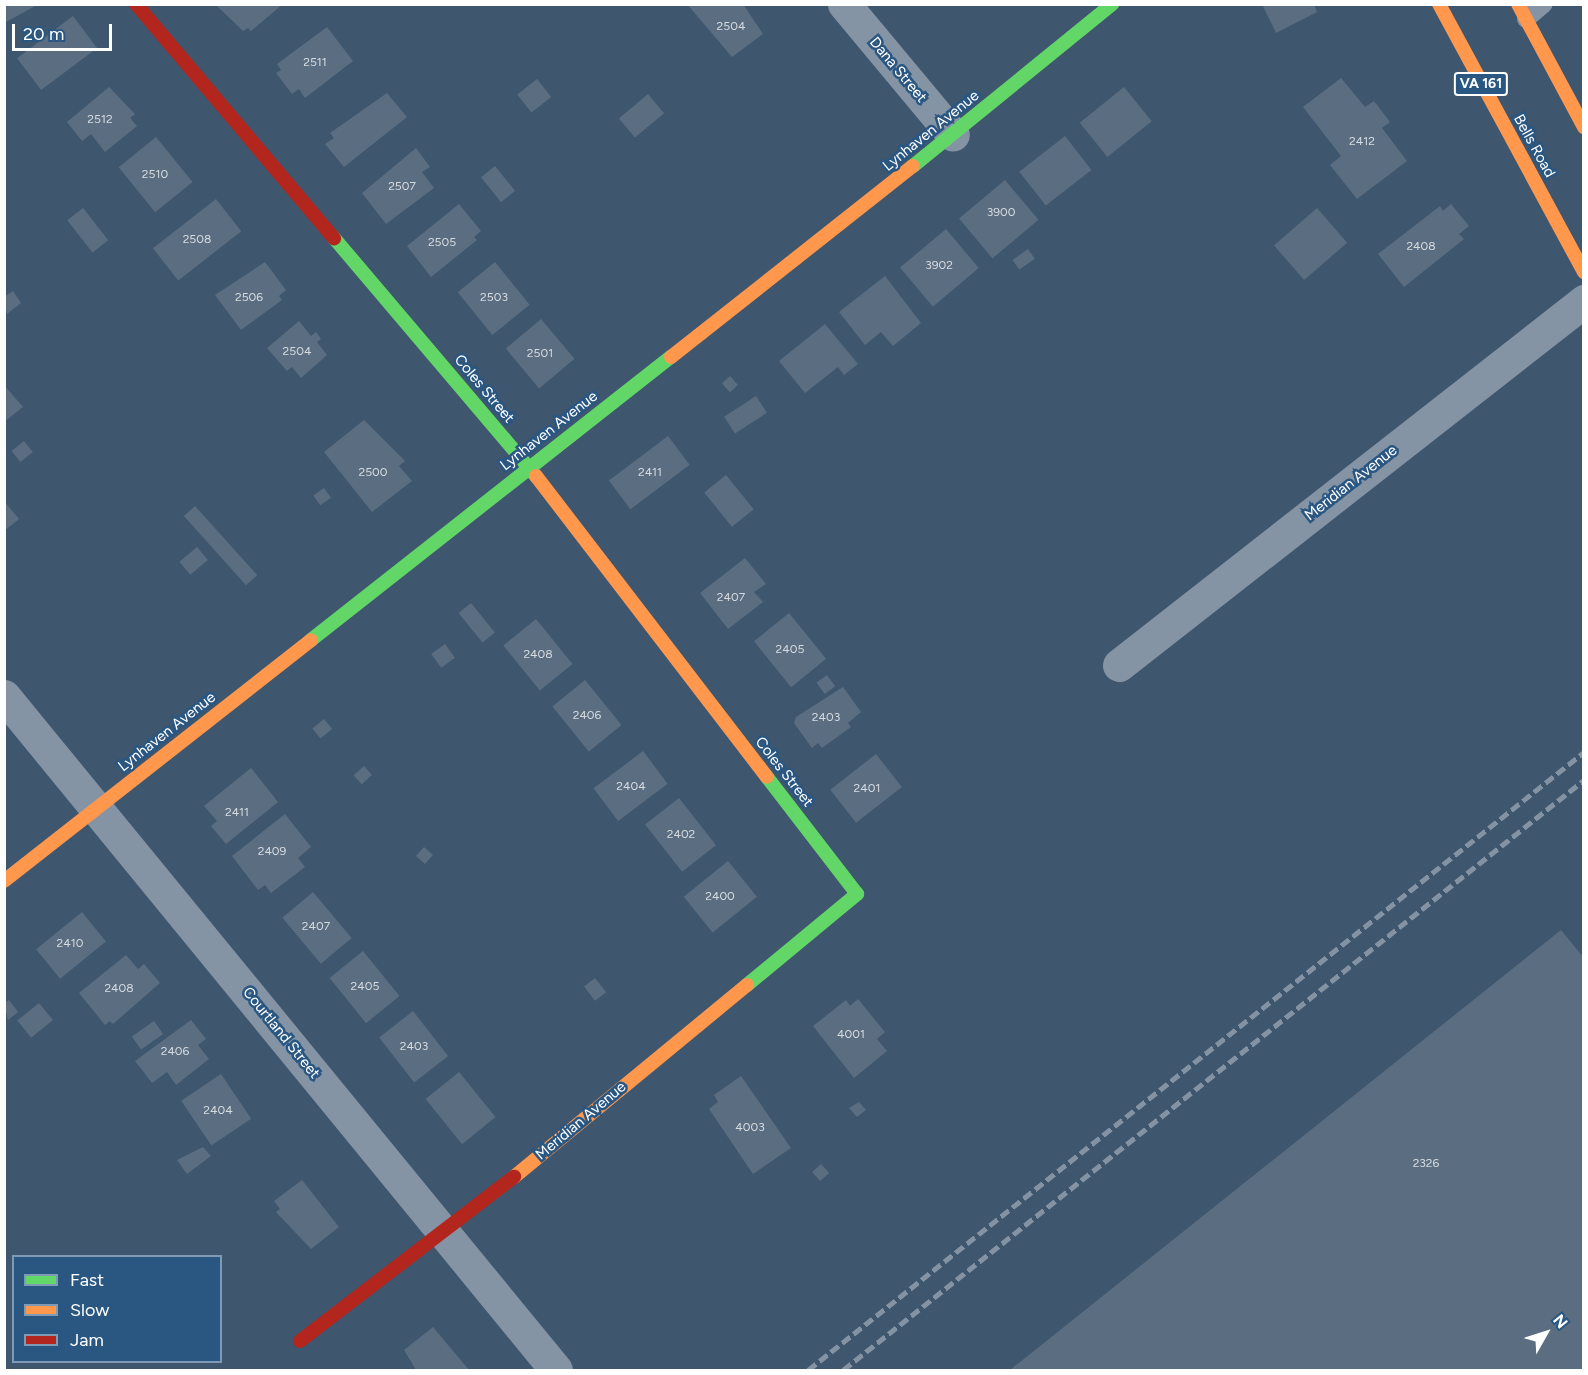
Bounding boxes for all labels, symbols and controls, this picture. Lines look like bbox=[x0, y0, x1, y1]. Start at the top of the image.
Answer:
scale bar bbox=[15, 12, 116, 50]
house number: 2504 bbox=[717, 20, 745, 34]
text: 20 m bbox=[23, 23, 64, 45]
street label: Dana Street bbox=[865, 34, 931, 106]
house number: 2511 bbox=[303, 56, 327, 70]
road number: VA 161 bbox=[1452, 73, 1510, 95]
street label: Lynhaven Avenue bbox=[879, 87, 983, 175]
street label: Bells Road bbox=[1509, 111, 1559, 181]
house number: 2512 bbox=[87, 113, 113, 127]
house number: 2412 bbox=[1349, 135, 1375, 149]
house number: 2510 bbox=[142, 168, 168, 182]
house number: 2507 bbox=[388, 180, 416, 194]
house number: 3900 bbox=[987, 206, 1015, 220]
house number: 2508 bbox=[183, 233, 211, 247]
house number: 2505 bbox=[428, 236, 456, 250]
house number: 2408 bbox=[1406, 240, 1436, 254]
house number: 3902 bbox=[925, 259, 953, 273]
house number: 2506 bbox=[235, 291, 263, 305]
house number: 2503 bbox=[480, 291, 508, 305]
house number: 2504 bbox=[283, 345, 311, 359]
house number: 2501 bbox=[527, 347, 553, 361]
street label: Coles Street bbox=[450, 351, 518, 427]
street label: Lynhaven Avenue bbox=[497, 387, 601, 475]
street label: Meridian Avenue bbox=[1301, 441, 1401, 525]
house number: 2500 bbox=[359, 466, 387, 480]
house number: 2411 bbox=[638, 466, 662, 480]
house number: 2407 bbox=[717, 591, 745, 605]
house number: 2405 bbox=[776, 643, 804, 657]
house number: 2408 bbox=[523, 648, 553, 662]
street label: Lynhaven Avenue bbox=[115, 688, 219, 776]
house number: 2406 bbox=[573, 709, 601, 723]
house number: 2403 bbox=[812, 711, 840, 725]
street label: Coles Street bbox=[751, 733, 817, 811]
house number: 2404 bbox=[616, 780, 646, 794]
house number: 2401 bbox=[854, 782, 880, 796]
house number: 2411 bbox=[225, 806, 249, 820]
house number: 2402 bbox=[667, 828, 695, 842]
house number: 2409 bbox=[258, 845, 286, 859]
house number: 2400 bbox=[705, 890, 735, 904]
house number: 2407 bbox=[302, 920, 330, 934]
house number: 2410 bbox=[57, 937, 83, 951]
house number: 2405 bbox=[351, 980, 379, 994]
house number: 2408 bbox=[104, 982, 134, 996]
street label: Courtland Street bbox=[239, 984, 323, 1082]
house number: 4001 bbox=[837, 1028, 865, 1042]
house number: 2403 bbox=[400, 1040, 428, 1054]
house number: 2406 bbox=[161, 1045, 189, 1059]
street label: Meridian Avenue bbox=[532, 1078, 630, 1164]
house number: 2404 bbox=[203, 1104, 233, 1118]
house number: 4003 bbox=[735, 1121, 765, 1135]
house number: 2326 bbox=[1413, 1157, 1439, 1171]
legend bbox=[12, 1255, 222, 1363]
text: Fast bbox=[70, 1269, 104, 1291]
text: Slow bbox=[70, 1299, 109, 1321]
north arrow bbox=[1516, 1303, 1576, 1363]
text: N bbox=[1549, 1311, 1572, 1332]
text: Jam bbox=[70, 1329, 104, 1351]

